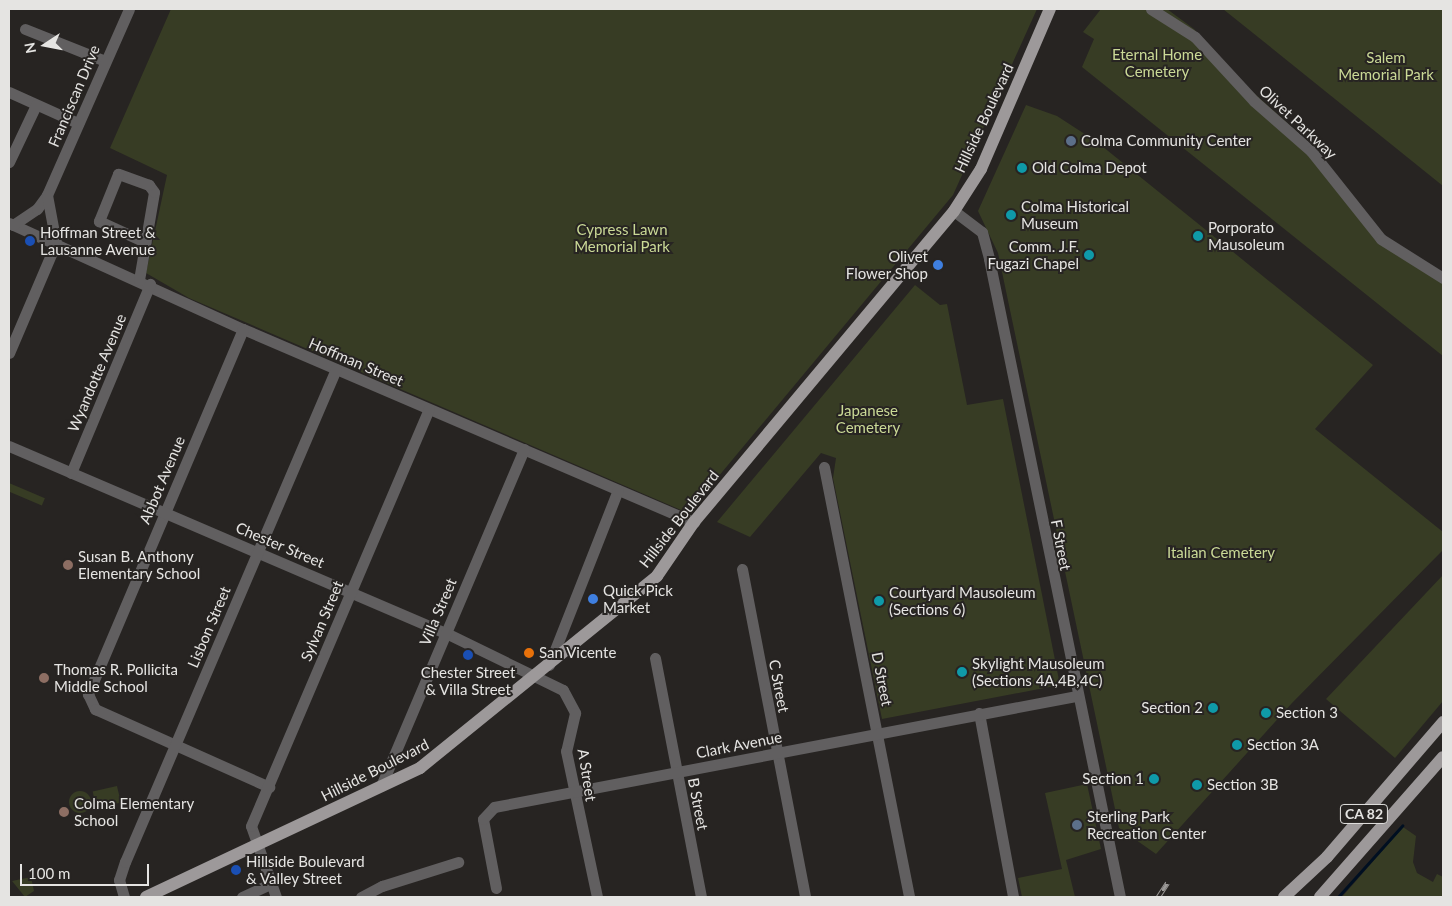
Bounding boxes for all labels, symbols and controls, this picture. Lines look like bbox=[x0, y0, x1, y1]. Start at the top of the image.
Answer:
north arrow bbox=[20, 20, 70, 70]
text: N bbox=[20, 41, 39, 55]
street label: Franciscan Drive bbox=[44, 42, 104, 150]
park label: Eternal Home Cemetery bbox=[1112, 45, 1202, 80]
park label: Salem Memorial Park bbox=[1338, 48, 1434, 83]
street label: Hillside Boulevard bbox=[951, 60, 1017, 176]
street label: Olivet Parkway bbox=[1255, 81, 1341, 163]
place label: Colma Community Center bbox=[1081, 132, 1252, 150]
marker: Colma Community Center bbox=[1065, 135, 1077, 147]
place label: Old Colma Depot bbox=[1032, 159, 1147, 177]
marker: Old Colma Depot bbox=[1016, 162, 1028, 174]
place label: Colma Historical Museum bbox=[1021, 197, 1129, 232]
marker: Colma Historical Museum bbox=[1005, 209, 1017, 221]
place label: Porporato Mausoleum bbox=[1208, 218, 1285, 253]
park label: Cypress Lawn Memorial Park bbox=[574, 220, 670, 255]
place label: Hoffman Street & Lausanne Avenue bbox=[40, 223, 156, 258]
marker: Porporato Mausoleum bbox=[1192, 230, 1204, 242]
marker: Hoffman Street & Lausanne Avenue bbox=[24, 235, 36, 247]
place label: Comm. J.F. Fugazi Chapel bbox=[988, 237, 1079, 272]
place label: Olivet Flower Shop bbox=[846, 247, 928, 282]
marker: Comm. J.F. Fugazi Chapel bbox=[1083, 249, 1095, 261]
marker: Olivet Flower Shop bbox=[932, 259, 944, 271]
street label: Wyandotte Avenue bbox=[64, 311, 130, 435]
street label: Hoffman Street bbox=[306, 334, 406, 390]
park label: Japanese Cemetery bbox=[836, 401, 900, 436]
street label: Abbot Avenue bbox=[135, 433, 189, 527]
street label: Hillside Boulevard bbox=[635, 467, 723, 571]
street label: Chester Street bbox=[233, 518, 327, 572]
street label: F Street bbox=[1047, 518, 1075, 572]
park label: Italian Cemetery bbox=[1167, 544, 1275, 562]
place label: Susan B. Anthony Elementary School bbox=[78, 547, 201, 582]
marker: Susan B. Anthony Elementary School bbox=[62, 559, 74, 571]
street label: Villa Street bbox=[416, 576, 460, 648]
street label: Sylvan Street bbox=[297, 578, 347, 664]
place label: Quick Pick Market bbox=[603, 581, 673, 616]
place label: Courtyard Mausoleum (Sections 6) bbox=[889, 583, 1036, 618]
street label: Lisbon Street bbox=[184, 584, 234, 670]
marker: Quick Pick Market bbox=[587, 593, 599, 605]
marker: Courtyard Mausoleum (Sections 6) bbox=[873, 595, 885, 607]
place label: San Vicente bbox=[539, 644, 617, 662]
marker: San Vicente bbox=[523, 647, 535, 659]
marker: Chester Street & Villa Street bbox=[462, 649, 474, 661]
street label: D Street bbox=[868, 650, 896, 708]
place label: Skylight Mausoleum (Sections 4A,4B,4C) bbox=[972, 654, 1104, 689]
street label: C Street bbox=[765, 658, 793, 714]
place label: Thomas R. Pollicita Middle School bbox=[54, 660, 178, 695]
place label: Chester Street & Villa Street bbox=[421, 663, 515, 698]
marker: Skylight Mausoleum (Sections 4A,4B,4C) bbox=[956, 666, 968, 678]
marker: Thomas R. Pollicita Middle School bbox=[38, 672, 50, 684]
place label: Section 2 bbox=[1141, 699, 1203, 717]
marker: Section 2 bbox=[1207, 702, 1219, 714]
place label: Section 3 bbox=[1276, 704, 1338, 722]
marker: Section 3 bbox=[1260, 707, 1272, 719]
street label: Clark Avenue bbox=[694, 728, 784, 762]
street label: Hillside Boulevard bbox=[318, 735, 432, 805]
place label: Section 3A bbox=[1247, 736, 1319, 754]
marker: Section 3A bbox=[1231, 739, 1243, 751]
street label: A Street bbox=[574, 747, 600, 803]
place label: Section 1 bbox=[1082, 770, 1144, 788]
marker: Section 1 bbox=[1148, 773, 1160, 785]
street label: B Street bbox=[684, 776, 712, 832]
place label: Section 3B bbox=[1207, 776, 1279, 794]
marker: Section 3B bbox=[1191, 779, 1203, 791]
place label: Colma Elementary School bbox=[74, 794, 194, 829]
road number: CA 82 bbox=[1339, 802, 1389, 826]
marker: Colma Elementary School bbox=[58, 806, 70, 818]
place label: Sterling Park Recreation Center bbox=[1087, 807, 1206, 842]
marker: Sterling Park Recreation Center bbox=[1071, 819, 1083, 831]
place label: Hillside Boulevard & Valley Street bbox=[246, 852, 365, 887]
scale bar bbox=[22, 854, 151, 886]
text: 100 m bbox=[28, 864, 70, 882]
marker: Hillside Boulevard & Valley Street bbox=[230, 864, 242, 876]

